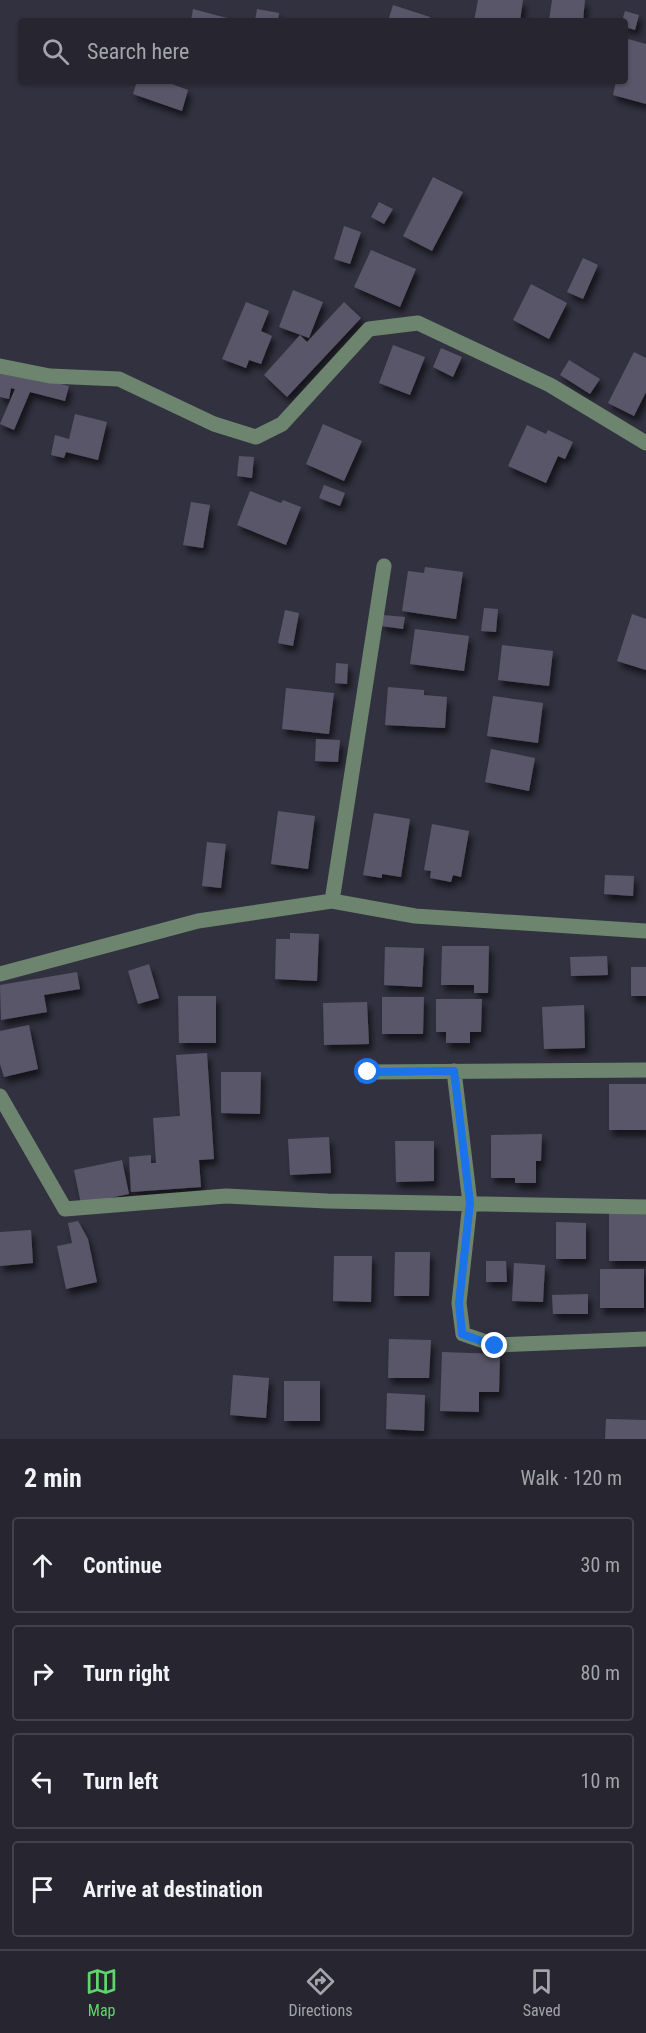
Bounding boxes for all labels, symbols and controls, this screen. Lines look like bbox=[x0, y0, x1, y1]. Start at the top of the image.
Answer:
search box bbox=[18, 18, 628, 84]
icon: search bbox=[39, 35, 72, 68]
text: Search here bbox=[87, 39, 189, 64]
route start bbox=[354, 1058, 380, 1084]
route end bbox=[481, 1332, 507, 1358]
text: 2 min bbox=[24, 1463, 82, 1493]
text: Walk · 120 m bbox=[521, 1466, 622, 1490]
icon: ahead bbox=[26, 1549, 59, 1582]
text: Continue bbox=[83, 1553, 162, 1578]
text: 30 m bbox=[581, 1553, 620, 1577]
icon: right bbox=[26, 1657, 59, 1690]
text: Turn right bbox=[83, 1661, 170, 1686]
text: 80 m bbox=[581, 1661, 620, 1685]
icon: left bbox=[26, 1765, 59, 1798]
text: Turn left bbox=[83, 1769, 158, 1794]
text: 10 m bbox=[581, 1769, 620, 1793]
icon: arrive bbox=[26, 1873, 59, 1906]
text: Arrive at destination bbox=[83, 1877, 263, 1902]
tab: Map bbox=[85, 1965, 118, 2020]
tab: Directions bbox=[289, 1965, 352, 2020]
tab: Saved bbox=[523, 1965, 561, 2020]

